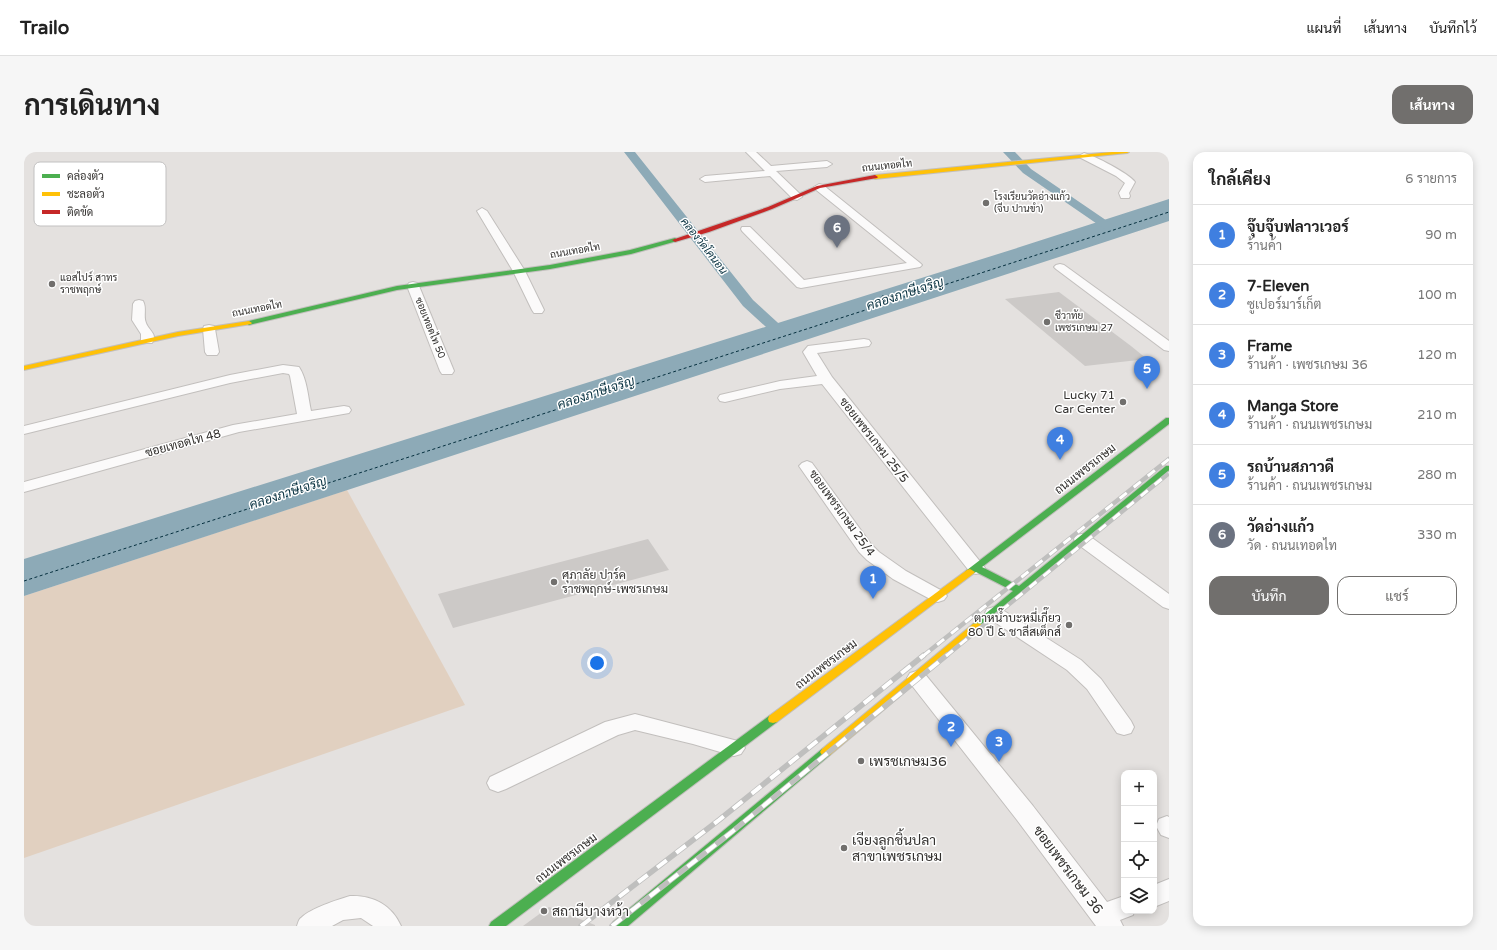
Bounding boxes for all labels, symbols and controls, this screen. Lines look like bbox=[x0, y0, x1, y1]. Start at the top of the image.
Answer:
text: Trailo bbox=[20, 17, 69, 39]
text: แผนที่ bbox=[1306, 20, 1341, 37]
text: เส้นทาง bbox=[1363, 20, 1407, 37]
text: บันทึกไว้ bbox=[1429, 20, 1477, 37]
button: เส้นทาง bbox=[1392, 85, 1473, 124]
text: การเดินทาง bbox=[24, 89, 160, 123]
street label: ถนนเทอดไท bbox=[861, 156, 913, 175]
legend bbox=[34, 162, 166, 226]
text: คล่องตัว bbox=[67, 169, 104, 183]
text: ใกล้เคียง bbox=[1209, 169, 1271, 190]
text: 6 รายการ bbox=[1405, 171, 1457, 187]
text: ชะลอตัว bbox=[67, 187, 105, 201]
place label: โรงเรียนวัดอ่างแก้ว (จีบ ปานขำ) bbox=[993, 190, 1070, 215]
marker: โรงเรียนวัดอ่างแก้ว (จีบ ปานขำ) bbox=[981, 198, 991, 208]
text: ติดขัด bbox=[67, 205, 93, 219]
water label: คลองวัดโคนอน bbox=[678, 214, 732, 277]
pin: 6 bbox=[824, 215, 850, 248]
text: จุ๊บจุ๊บฟลาวเวอร์ bbox=[1247, 218, 1349, 236]
text: 1 bbox=[1218, 227, 1226, 243]
text: 90 m bbox=[1425, 227, 1457, 243]
text: ร้านค้า bbox=[1247, 238, 1282, 254]
street label: ถนนเทอดไท bbox=[549, 240, 601, 261]
place label: แอสไปร์ สาทร ราชพฤกษ์ bbox=[60, 270, 118, 296]
water label: คลองภาษีเจริญ bbox=[864, 272, 946, 314]
text: 7-Eleven bbox=[1247, 277, 1309, 295]
marker: แอสไปร์ สาทร ราชพฤกษ์ bbox=[47, 279, 57, 289]
text: 2 bbox=[1218, 287, 1226, 303]
text: 100 m bbox=[1417, 287, 1457, 303]
street label: ซอยเทอดไท 50 bbox=[412, 295, 449, 360]
street label: ถนนเทอดไท bbox=[231, 297, 283, 320]
text: ซูเปอร์มาร์เก็ต bbox=[1247, 297, 1321, 313]
place label: ชีวาทัย เพชรเกษม 27 bbox=[1055, 309, 1113, 334]
marker: ชีวาทัย เพชรเกษม 27 bbox=[1042, 317, 1052, 327]
text: Frame bbox=[1247, 337, 1292, 355]
text: 3 bbox=[1218, 347, 1226, 363]
text: 120 m bbox=[1417, 347, 1457, 363]
pin: 5 bbox=[1134, 356, 1160, 389]
text: ร้านค้า · เพชรเกษม 36 bbox=[1247, 357, 1368, 373]
water label: คลองภาษีเจริญ bbox=[555, 371, 637, 413]
place label: Lucky 71 Car Center bbox=[1054, 388, 1115, 416]
street label: ซอยเพชรเกษม 25/5 bbox=[836, 395, 912, 485]
marker: Lucky 71 Car Center bbox=[1118, 397, 1128, 407]
text: Manga Store bbox=[1247, 397, 1339, 415]
text: 4 bbox=[1218, 407, 1226, 423]
text: 210 m bbox=[1417, 407, 1457, 423]
text: ร้านค้า · ถนนเพชรเกษม bbox=[1247, 417, 1372, 433]
street label: ซอยเทอดไท 48 bbox=[143, 425, 222, 460]
pin: 4 bbox=[1047, 427, 1073, 460]
street label: ถนนเพชรเกษม bbox=[1052, 441, 1118, 497]
text: รถบ้านสภาวดี bbox=[1247, 458, 1334, 476]
street label: ซอยเพชรเกษม 25/4 bbox=[806, 467, 878, 559]
text: 5 bbox=[1218, 467, 1226, 483]
text: 280 m bbox=[1417, 467, 1457, 483]
water label: คลองภาษีเจริญ bbox=[247, 471, 329, 513]
text: ร้านค้า · ถนนเพชรเกษม bbox=[1247, 478, 1372, 494]
text: วัดอ่างแก้ว bbox=[1247, 518, 1314, 536]
text: 6 bbox=[1218, 527, 1226, 543]
text: 330 m bbox=[1417, 527, 1457, 543]
text: วัด · ถนนเทอดไท bbox=[1247, 538, 1337, 554]
pin: 1 bbox=[860, 566, 886, 599]
place label: ศุภาลัย ปาร์ค ราชพฤกษ์-เพชรเกษม bbox=[562, 567, 668, 596]
button: บันทึก bbox=[1209, 576, 1329, 615]
button: แชร์ bbox=[1337, 576, 1457, 615]
marker: ศุภาลัย ปาร์ค ราชพฤกษ์-เพชรเกษม bbox=[549, 577, 559, 587]
place label: ตาหน๊ำบะหมี่เกี๊ยว 80 ปี & ชาลีสเต็กส์ bbox=[968, 607, 1061, 639]
marker: ตาหน๊ำบะหมี่เกี๊ยว 80 ปี & ชาลีสเต็กส์ bbox=[1064, 620, 1074, 630]
street label: ถนนเพชรเกษม bbox=[792, 636, 860, 692]
your location bbox=[587, 653, 607, 673]
pin: 2 bbox=[938, 714, 964, 747]
pin: 3 bbox=[986, 729, 1012, 762]
place label: เพรชเกษม36 bbox=[869, 753, 947, 770]
marker: เพรชเกษม36 bbox=[856, 756, 866, 766]
map controls bbox=[1121, 770, 1157, 914]
button: + bbox=[1121, 770, 1157, 806]
button: − bbox=[1121, 806, 1157, 842]
street label: ซอยเพชรเกษม 36 bbox=[1029, 822, 1107, 918]
place label: เจียงลูกชิ้นปลา สาขาเพชรเกษม bbox=[852, 828, 942, 865]
street label: ถนนเพชรเกษม bbox=[532, 830, 600, 886]
button: locate bbox=[1121, 842, 1157, 878]
marker: เจียงลูกชิ้นปลา สาขาเพชรเกษม bbox=[839, 843, 849, 853]
button: layers bbox=[1121, 878, 1157, 914]
place label: สถานีบางหว้า bbox=[552, 902, 629, 920]
marker: สถานีบางหว้า bbox=[539, 906, 549, 916]

